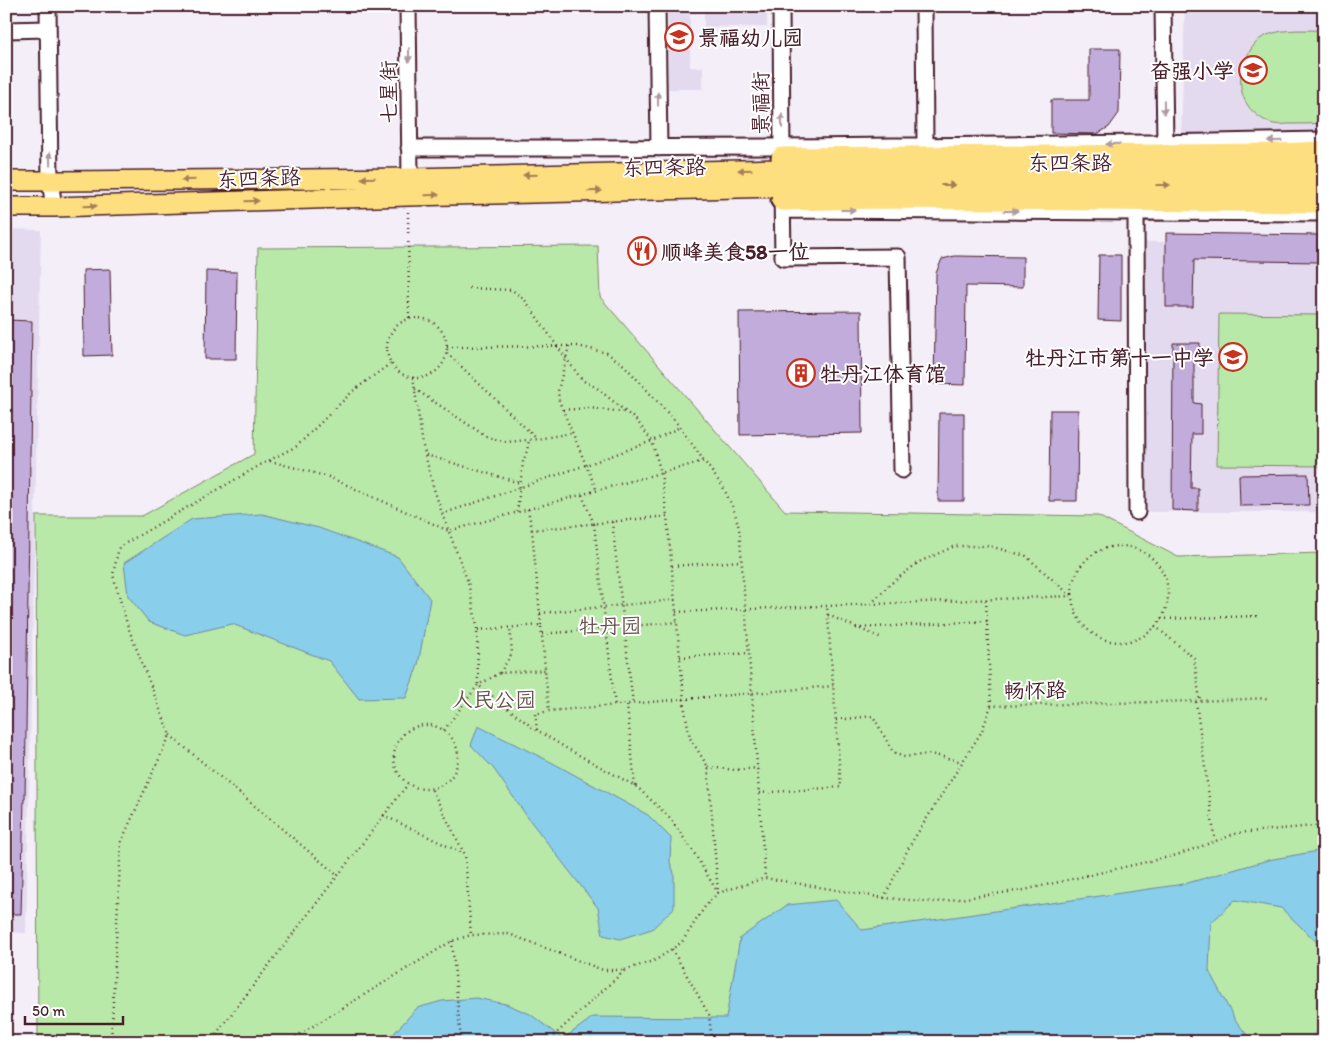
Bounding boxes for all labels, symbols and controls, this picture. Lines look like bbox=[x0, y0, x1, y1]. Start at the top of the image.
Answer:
school or university icon: 景福幼儿园 bbox=[664, 22, 694, 52]
place label: 景福幼儿园 bbox=[698, 25, 803, 50]
one-way arrow bbox=[405, 47, 413, 63]
school or university icon: 奋强小学 bbox=[1238, 55, 1268, 85]
place label: 奋强小学 bbox=[1150, 58, 1234, 83]
street label: 七星街 bbox=[376, 61, 401, 124]
street label: 景福街 bbox=[748, 72, 773, 135]
one-way arrow bbox=[654, 91, 662, 107]
one-way arrow bbox=[1160, 100, 1168, 116]
one-way arrow bbox=[777, 112, 785, 128]
one-way arrow bbox=[1267, 137, 1283, 145]
one-way arrow bbox=[1104, 140, 1120, 148]
one-way arrow bbox=[46, 150, 54, 166]
street label: 东四条路 bbox=[1028, 150, 1112, 175]
street label: 东四条路 bbox=[622, 154, 706, 180]
street label: 东四条路 bbox=[217, 164, 301, 192]
one-way arrow bbox=[737, 166, 753, 174]
one-way arrow bbox=[522, 171, 538, 179]
one-way arrow bbox=[360, 174, 376, 182]
one-way arrow bbox=[180, 176, 196, 184]
one-way arrow bbox=[1155, 180, 1171, 188]
one-way arrow bbox=[940, 181, 956, 189]
one-way arrow bbox=[587, 187, 603, 195]
one-way arrow bbox=[425, 191, 441, 199]
one-way arrow bbox=[245, 196, 261, 204]
one-way arrow bbox=[82, 202, 98, 210]
one-way arrow bbox=[841, 206, 857, 214]
one-way arrow bbox=[1003, 207, 1019, 215]
restaurant icon: 顺峰美食58一位 bbox=[627, 236, 657, 266]
place label: 顺峰美食58一位 bbox=[661, 239, 810, 264]
school or university icon: 牡丹江市第十一中学 bbox=[1218, 342, 1248, 372]
place label: 牡丹江市第十一中学 bbox=[1025, 345, 1214, 370]
building icon: 牡丹江体育馆 bbox=[786, 358, 816, 388]
place label: 牡丹江体育馆 bbox=[820, 361, 946, 386]
park label: 牡丹园 bbox=[579, 613, 642, 638]
street label: 畅怀路 bbox=[1003, 677, 1067, 703]
park label: 人民公园 bbox=[452, 687, 536, 712]
scale bar bbox=[25, 993, 122, 1025]
text: 50 m bbox=[32, 1002, 65, 1020]

